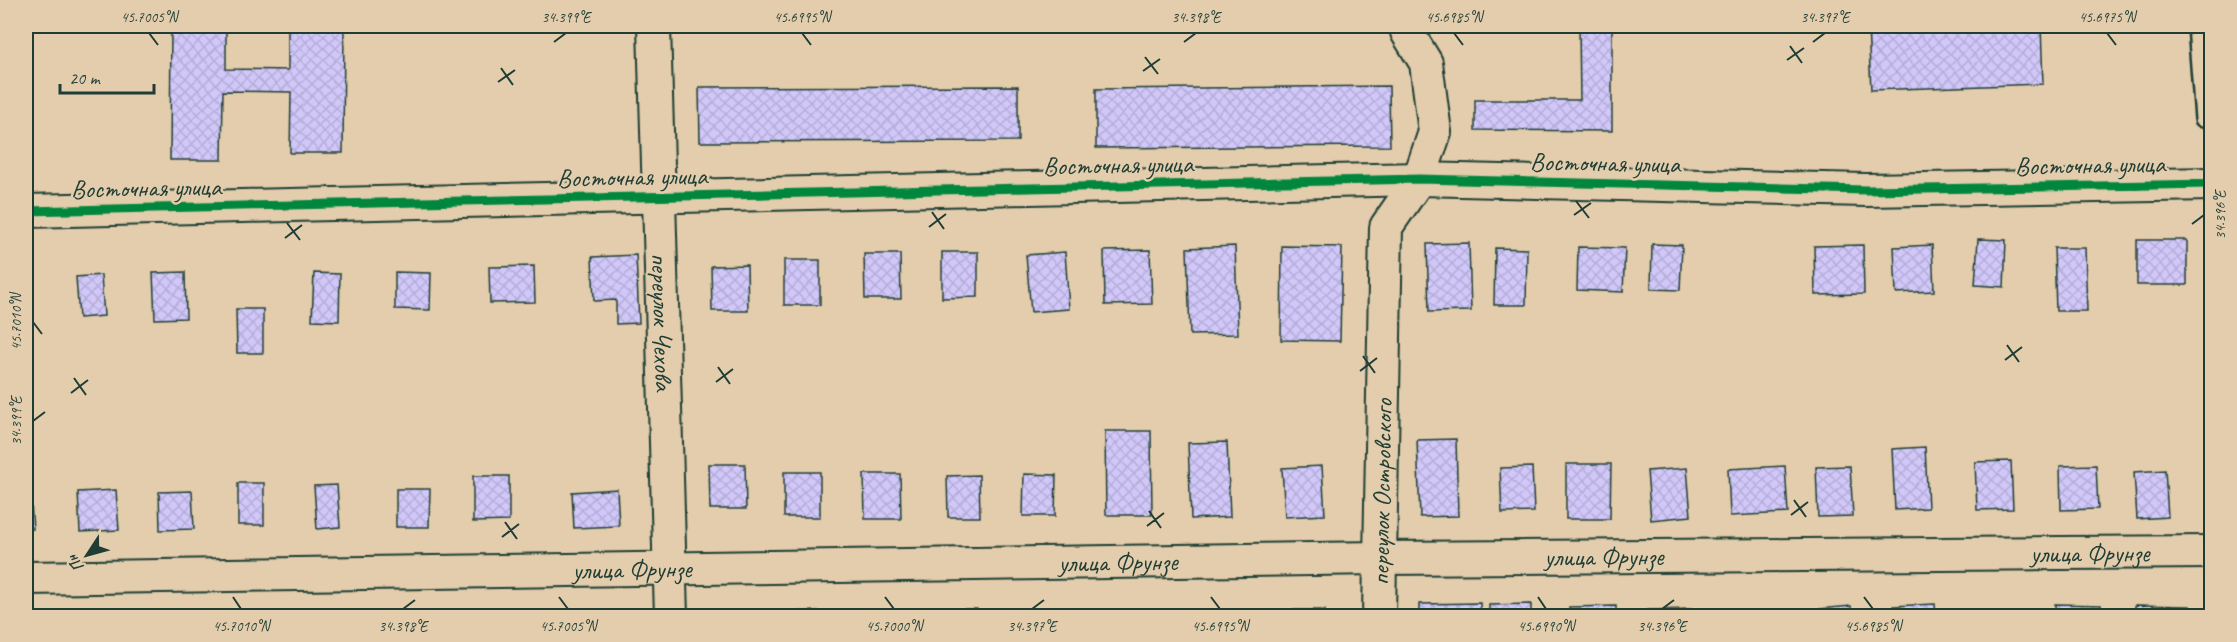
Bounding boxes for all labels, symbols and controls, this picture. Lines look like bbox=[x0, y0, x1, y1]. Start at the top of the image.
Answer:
text: 45.7005°N bbox=[121, 8, 180, 27]
text: 34.399°E bbox=[542, 8, 593, 27]
text: 45.6995°N bbox=[774, 8, 833, 27]
text: 34.398°E bbox=[1172, 8, 1223, 27]
text: 45.6985°N bbox=[1426, 8, 1485, 27]
text: 34.397°E bbox=[1801, 8, 1852, 27]
text: 45.6975°N bbox=[2079, 8, 2138, 27]
scale bar bbox=[60, 57, 154, 95]
text: 20 m bbox=[69, 67, 102, 89]
street label: Восточная улица bbox=[1530, 145, 1682, 181]
street label: Восточная улица bbox=[1043, 147, 1195, 183]
street label: Восточная улица bbox=[2015, 147, 2167, 183]
street label: Восточная улица bbox=[557, 159, 709, 195]
street label: Восточная улица bbox=[71, 170, 223, 206]
text: 34.396°E bbox=[2211, 188, 2230, 239]
street label: переулок Чехова bbox=[644, 252, 681, 393]
text: 45.7010°N bbox=[7, 291, 26, 350]
text: 34.399°E bbox=[7, 394, 26, 445]
street label: переулок Островского bbox=[1363, 397, 1399, 586]
north arrow bbox=[57, 525, 117, 585]
street label: улица Фрунзе bbox=[2028, 536, 2151, 570]
street label: улица Фрунзе bbox=[1542, 539, 1665, 573]
street label: улица Фрунзе bbox=[1056, 544, 1179, 579]
text: Пн bbox=[62, 550, 89, 576]
street label: улица Фрунзе bbox=[570, 552, 693, 586]
text: 45.7010°N bbox=[213, 617, 272, 636]
text: 34.398°E bbox=[379, 617, 430, 636]
text: 45.7005°N bbox=[540, 617, 599, 636]
text: 45.7000°N bbox=[866, 617, 925, 636]
text: 34.397°E bbox=[1008, 617, 1059, 636]
text: 45.6995°N bbox=[1192, 617, 1251, 636]
text: 45.6990°N bbox=[1518, 617, 1577, 636]
text: 34.396°E bbox=[1638, 617, 1689, 636]
text: 45.6985°N bbox=[1845, 617, 1904, 636]

